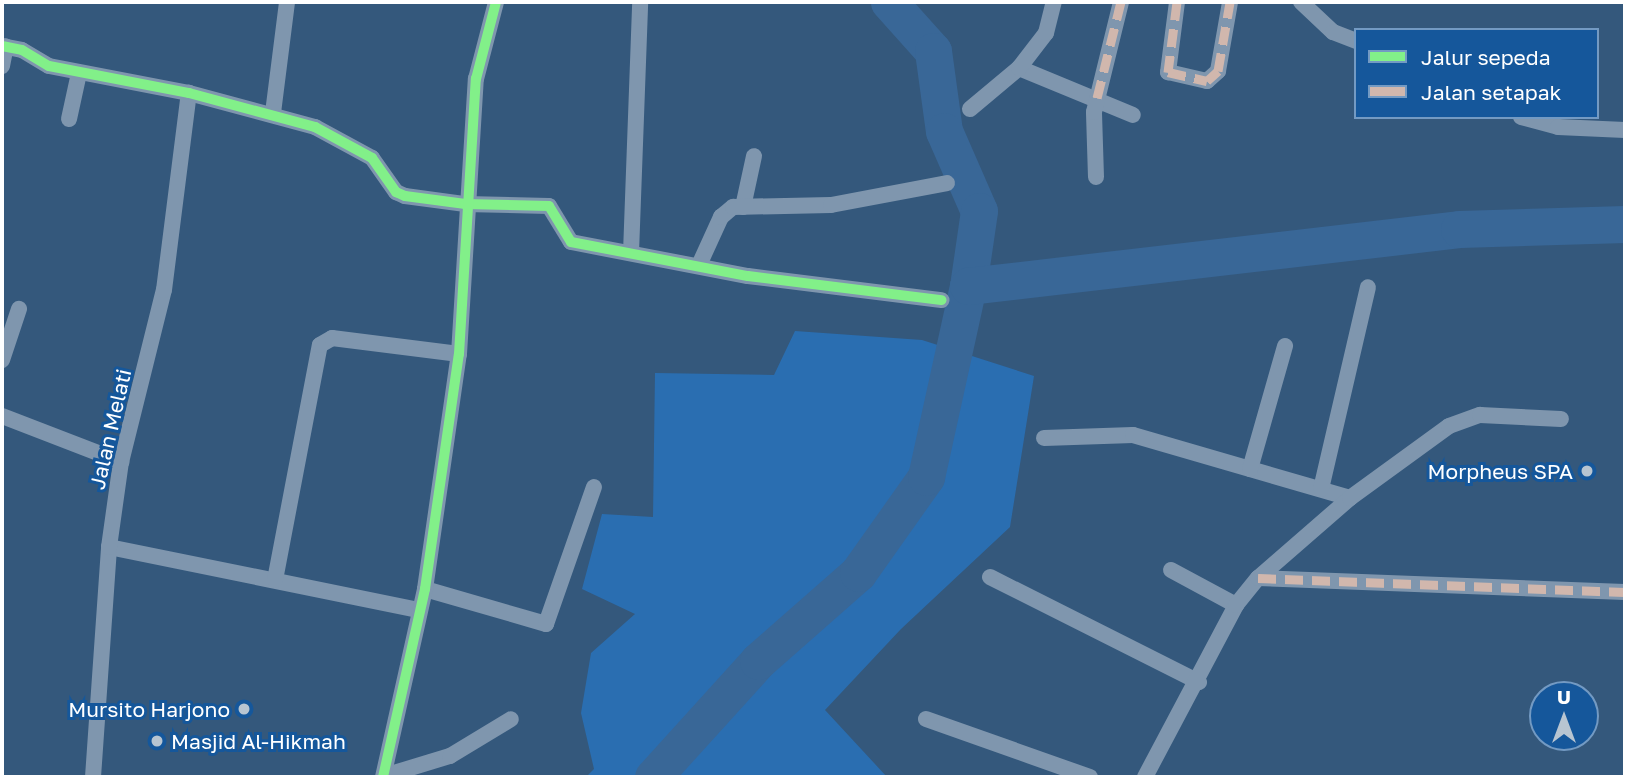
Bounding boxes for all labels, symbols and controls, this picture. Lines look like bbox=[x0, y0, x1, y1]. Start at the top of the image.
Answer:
legend bbox=[1354, 28, 1599, 119]
text: Jalur sepeda bbox=[1421, 44, 1551, 70]
text: Jalan setapak bbox=[1421, 79, 1562, 105]
street label: Jalan Melati bbox=[84, 366, 136, 492]
place label: Morpheus SPA bbox=[1427, 458, 1573, 484]
marker: Morpheus SPA bbox=[1579, 463, 1595, 479]
north arrow bbox=[1529, 681, 1599, 751]
text: U bbox=[1557, 685, 1571, 708]
place label: Mursito Harjono bbox=[68, 696, 230, 722]
marker: Mursito Harjono bbox=[236, 701, 252, 717]
place label: Masjid Al-Hikmah bbox=[171, 728, 346, 754]
marker: Masjid Al-Hikmah bbox=[149, 733, 165, 749]

